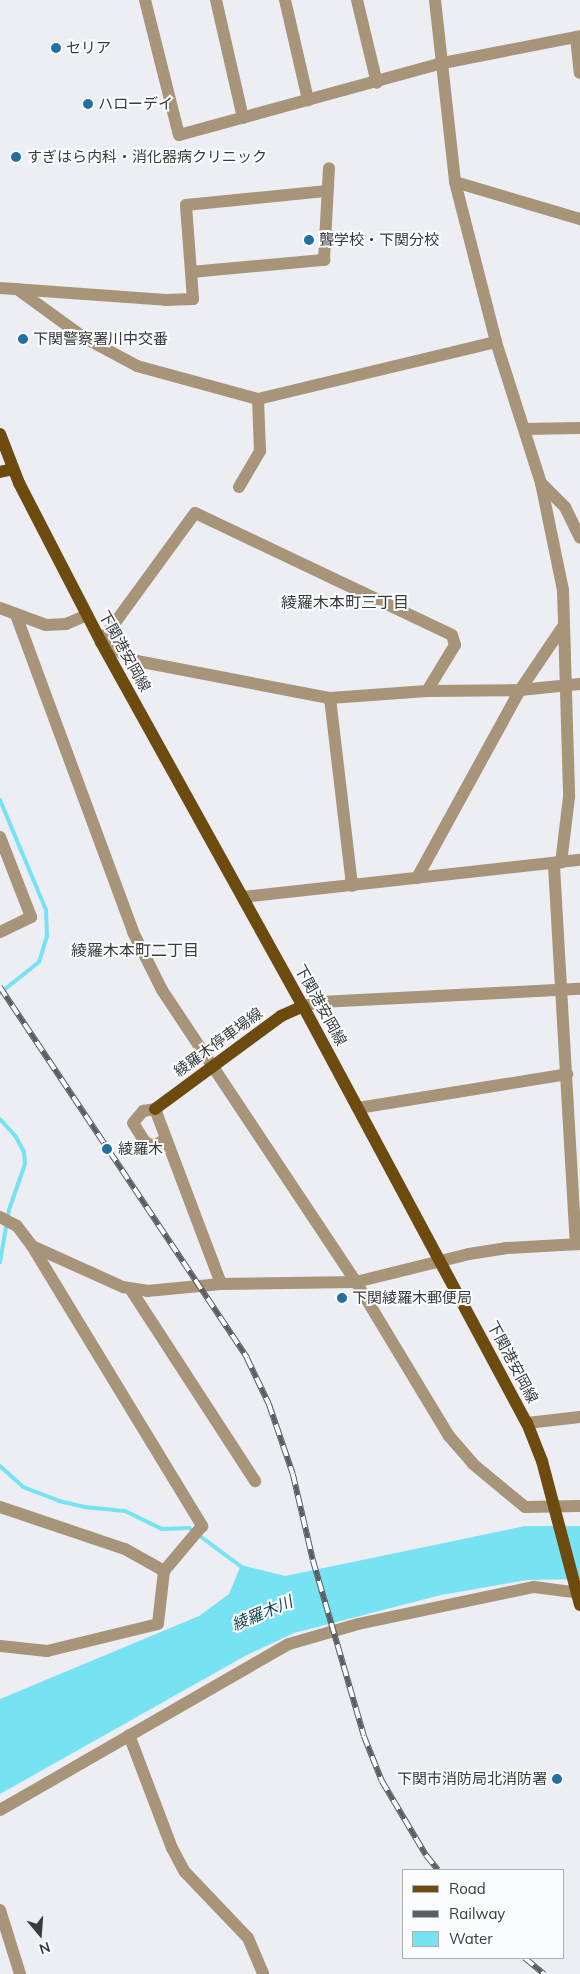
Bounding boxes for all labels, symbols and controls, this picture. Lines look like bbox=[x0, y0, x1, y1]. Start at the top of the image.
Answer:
place label: セリア bbox=[66, 39, 111, 57]
marker: セリア bbox=[50, 42, 62, 54]
place label: ハローデイ bbox=[98, 95, 173, 113]
marker: ハローデイ bbox=[82, 98, 94, 110]
place label: すぎはら内科・消化器病クリニック bbox=[27, 148, 267, 166]
marker: すぎはら内科・消化器病クリニック bbox=[9, 150, 23, 164]
place label: 聾学校・下関分校 bbox=[319, 231, 439, 249]
marker: 聾学校・下関分校 bbox=[303, 234, 315, 246]
place label: 下関警察署川中交番 bbox=[33, 330, 168, 348]
marker: 下関警察署川中交番 bbox=[17, 333, 29, 345]
district label: 綾羅木本町三丁目 bbox=[281, 592, 409, 612]
street label: 下関港安岡線 bbox=[95, 607, 155, 695]
district label: 綾羅木本町二丁目 bbox=[71, 940, 199, 960]
street label: 下関港安岡線 bbox=[291, 961, 351, 1049]
street label: 綾羅木停車場線 bbox=[170, 1004, 266, 1080]
place label: 綾羅木 bbox=[118, 1140, 163, 1158]
marker: 綾羅木 bbox=[100, 1142, 114, 1156]
place label: 下関綾羅木郵便局 bbox=[352, 1289, 472, 1307]
marker: 下関綾羅木郵便局 bbox=[336, 1292, 348, 1304]
street label: 下関港安岡線 bbox=[484, 1318, 542, 1406]
water label: 綾羅木川 bbox=[229, 1592, 295, 1634]
place label: 下関市消防局北消防署 bbox=[397, 1770, 547, 1788]
marker: 下関市消防局北消防署 bbox=[551, 1773, 563, 1785]
legend bbox=[402, 1869, 565, 1959]
text: Road bbox=[449, 1879, 486, 1898]
text: Railway bbox=[449, 1904, 505, 1923]
north arrow bbox=[15, 1909, 65, 1959]
text: Water bbox=[449, 1929, 493, 1948]
text: N bbox=[37, 1938, 52, 1958]

